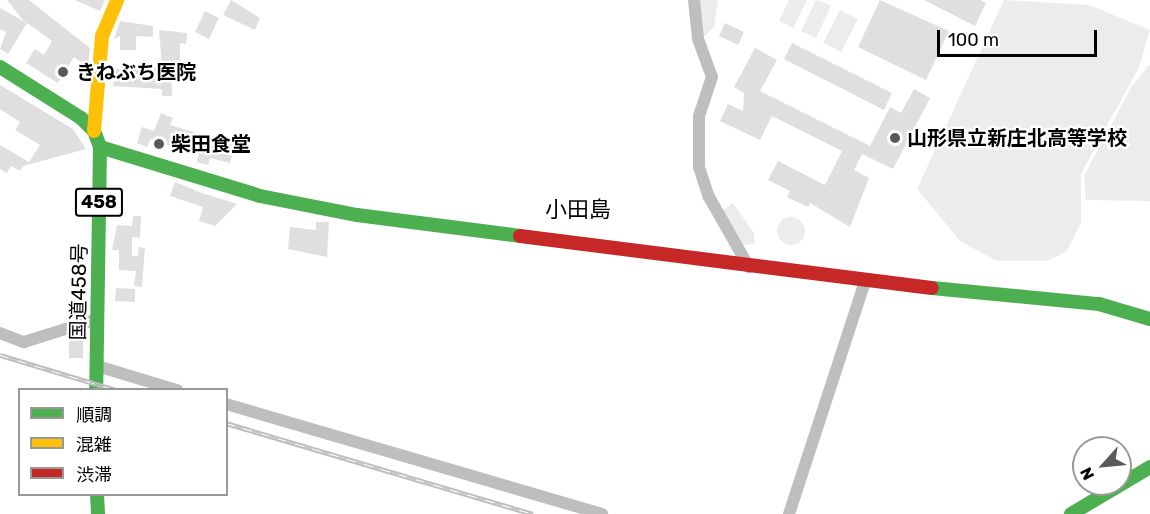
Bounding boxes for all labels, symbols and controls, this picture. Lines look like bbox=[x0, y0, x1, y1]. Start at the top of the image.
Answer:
scale bar bbox=[940, 18, 1100, 56]
text: 100 m bbox=[948, 29, 999, 51]
place label: きねぶち医院 bbox=[76, 60, 196, 84]
marker: きねぶち医院 bbox=[54, 63, 72, 81]
place label: 山形県立新庄北高等学校 bbox=[907, 126, 1127, 150]
marker: 山形県立新庄北高等学校 bbox=[888, 131, 902, 145]
place label: 柴田食堂 bbox=[171, 132, 251, 156]
marker: 柴田食堂 bbox=[152, 137, 166, 151]
road number: 458 bbox=[74, 187, 124, 217]
district label: 小田島 bbox=[545, 197, 611, 223]
street label: 国道458号 bbox=[66, 243, 92, 341]
legend bbox=[18, 388, 228, 496]
text: 順調 bbox=[76, 404, 112, 426]
text: 混雑 bbox=[76, 434, 112, 456]
north arrow bbox=[1072, 436, 1132, 496]
text: 渋滞 bbox=[76, 464, 112, 486]
text: N bbox=[1076, 464, 1098, 483]

